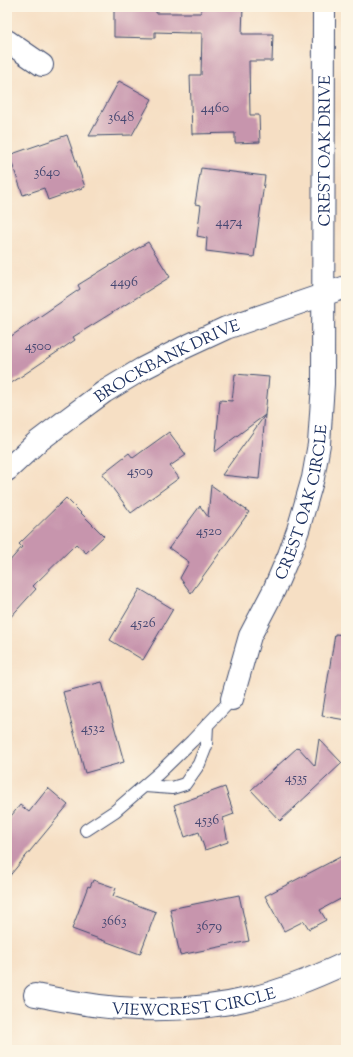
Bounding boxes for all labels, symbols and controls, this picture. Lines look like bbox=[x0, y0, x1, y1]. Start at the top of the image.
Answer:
street label: CREST OAK DRIVE bbox=[314, 75, 338, 226]
house number: 4460 bbox=[201, 99, 229, 119]
house number: 3648 bbox=[108, 108, 134, 128]
house number: 3640 bbox=[34, 163, 60, 183]
house number: 4474 bbox=[215, 213, 243, 233]
house number: 4496 bbox=[110, 273, 138, 293]
street label: BROCKBANK DRIVE bbox=[90, 315, 243, 409]
house number: 4500 bbox=[25, 337, 51, 357]
street label: CREST OAK CIRCLE bbox=[271, 423, 334, 584]
house number: 4509 bbox=[127, 462, 153, 482]
house number: 4520 bbox=[196, 522, 222, 542]
house number: 4526 bbox=[130, 614, 156, 634]
house number: 4532 bbox=[81, 719, 105, 739]
house number: 4535 bbox=[285, 769, 307, 789]
house number: 4536 bbox=[195, 811, 219, 831]
house number: 3663 bbox=[101, 912, 127, 932]
house number: 3679 bbox=[196, 917, 222, 937]
street label: VIEWCREST CIRCLE bbox=[110, 983, 279, 1023]

